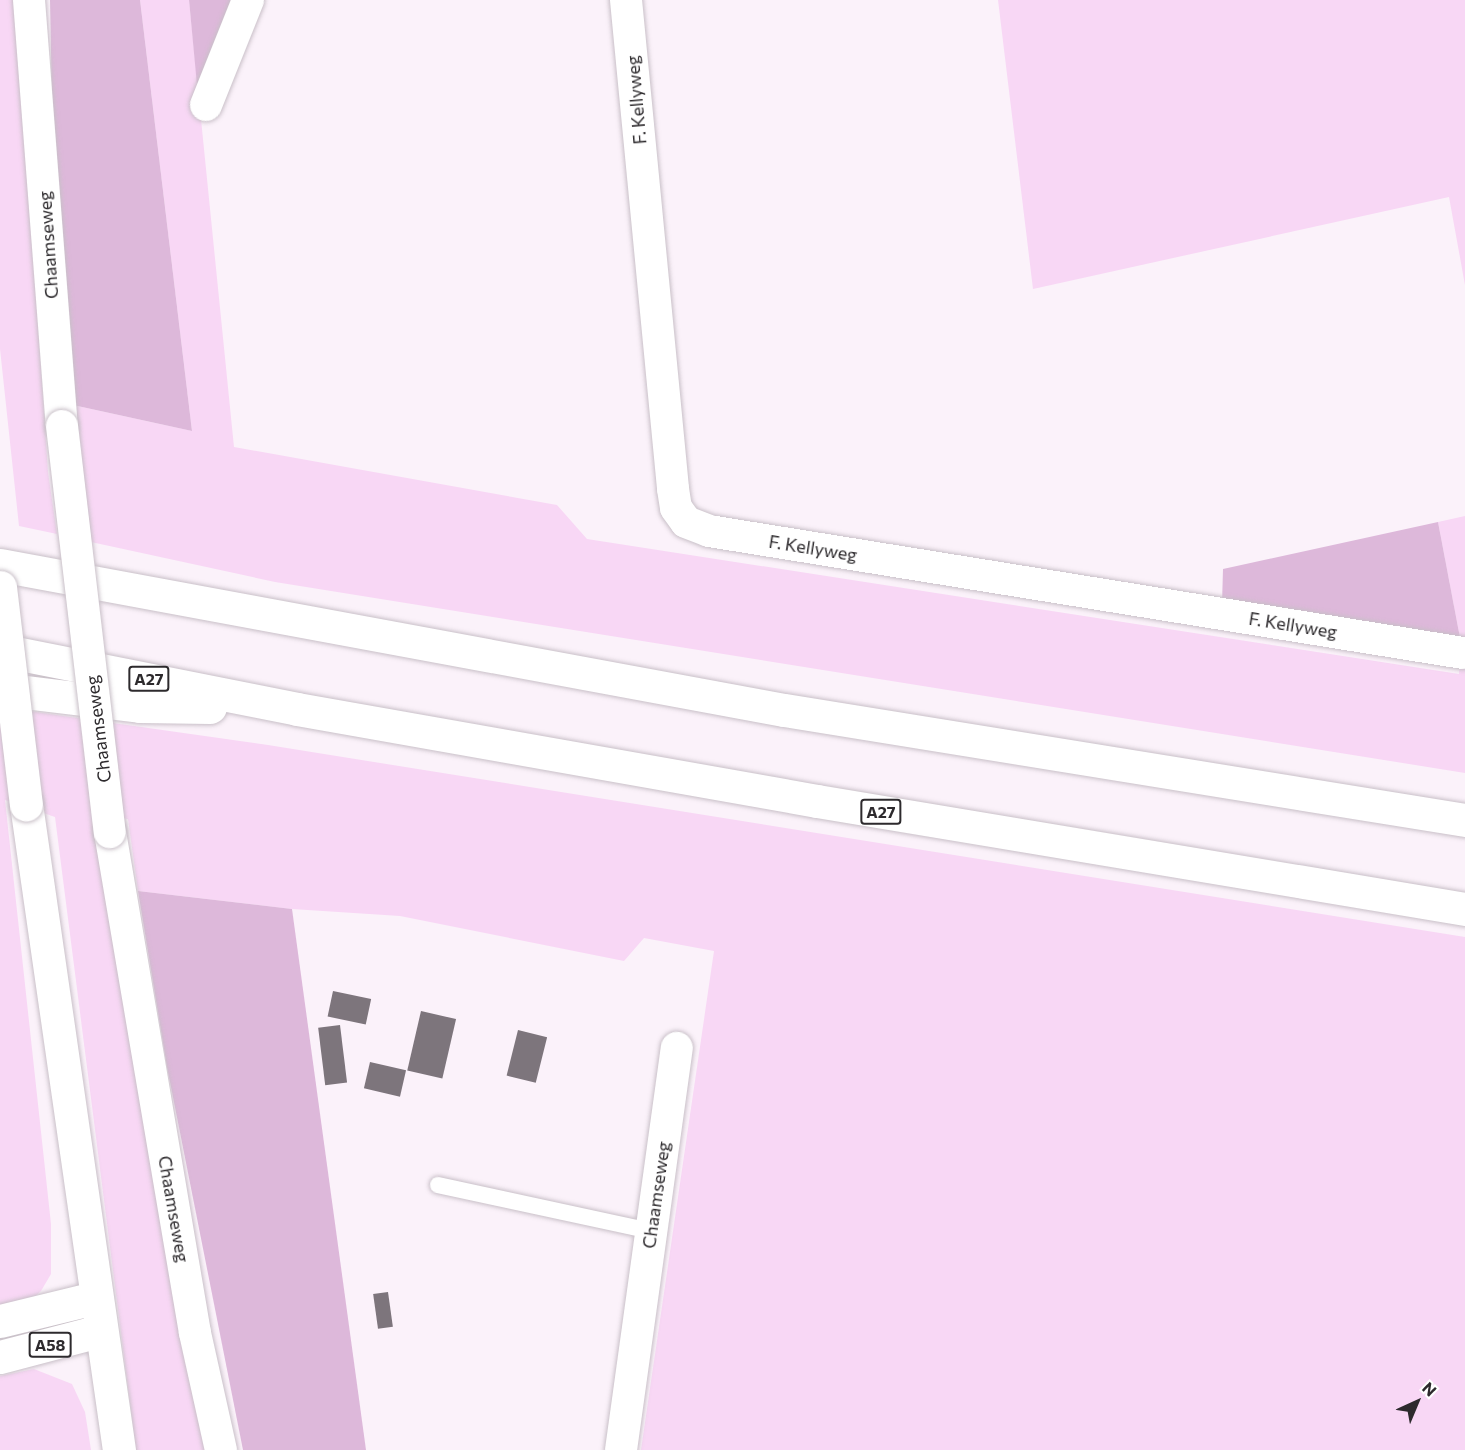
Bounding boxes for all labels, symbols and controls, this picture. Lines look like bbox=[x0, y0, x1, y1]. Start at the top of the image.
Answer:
street label: F. Kellyweg bbox=[621, 55, 651, 145]
street label: Chaamseweg bbox=[33, 190, 63, 300]
street label: F. Kellyweg bbox=[767, 530, 859, 566]
street label: F. Kellyweg bbox=[1247, 607, 1339, 643]
road number: A27 bbox=[128, 666, 170, 692]
street label: Chaamseweg bbox=[81, 674, 115, 784]
road number: A27 bbox=[860, 799, 902, 825]
street label: Chaamseweg bbox=[638, 1140, 674, 1250]
street label: Chaamseweg bbox=[154, 1154, 194, 1264]
road number: A58 bbox=[28, 1332, 72, 1358]
north arrow bbox=[1387, 1372, 1447, 1432]
text: N bbox=[1419, 1378, 1441, 1400]

